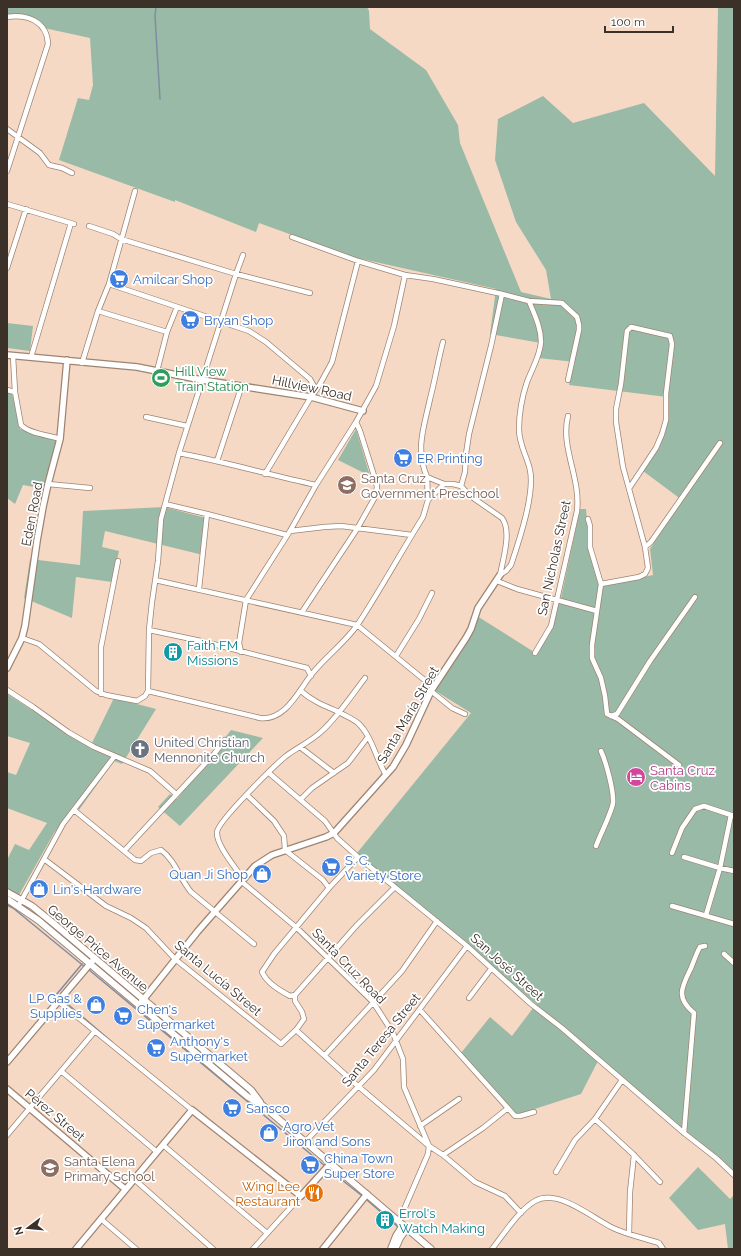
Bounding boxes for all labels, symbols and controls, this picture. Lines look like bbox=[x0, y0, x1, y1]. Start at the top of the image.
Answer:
scale bar bbox=[605, 8, 673, 34]
text: 100 m bbox=[611, 15, 645, 29]
supermarket icon: Amilcar Shop bbox=[108, 268, 130, 290]
place label: Amilcar Shop bbox=[133, 272, 213, 287]
supermarket icon: Bryan Shop bbox=[179, 309, 201, 331]
place label: Bryan Shop bbox=[204, 313, 273, 328]
place label: Hill View Train Station bbox=[175, 364, 249, 394]
sports icon: Hill View Train Station bbox=[150, 367, 172, 389]
street label: Hillview Road bbox=[271, 372, 353, 404]
supermarket icon: ER Printing bbox=[392, 447, 414, 469]
place label: ER Printing bbox=[417, 451, 483, 466]
place label: Santa Cruz Government Preschool bbox=[361, 471, 500, 501]
school or university icon: Santa Cruz Government Preschool bbox=[336, 474, 358, 496]
street label: Eden Road bbox=[18, 480, 46, 548]
street label: San Nicholas Street bbox=[534, 498, 574, 617]
place label: Faith FM Missions bbox=[187, 638, 238, 668]
building icon: Faith FM Missions bbox=[162, 641, 184, 663]
street label: Santa María Street bbox=[374, 663, 442, 766]
place label: United Christian Mennonite Church bbox=[154, 735, 265, 765]
church icon: United Christian Mennonite Church bbox=[129, 738, 151, 760]
place label: Santa Cruz Cabins bbox=[650, 763, 715, 793]
hotel icon: Santa Cruz Cabins bbox=[625, 766, 647, 788]
place label: S. C. Variety Store bbox=[345, 853, 422, 883]
supermarket icon: S. C. Variety Store bbox=[320, 856, 342, 878]
shop icon: Quan Ji Shop bbox=[251, 863, 273, 885]
place label: Quan Ji Shop bbox=[169, 867, 248, 882]
shop icon: Lin's Hardware bbox=[28, 878, 50, 900]
place label: Lin's Hardware bbox=[53, 882, 142, 897]
street label: George Price Avenue bbox=[45, 902, 152, 995]
street label: Santa Cruz Road bbox=[309, 925, 389, 1007]
street label: San José Street bbox=[468, 930, 547, 1004]
street label: Santa Lucía Street bbox=[171, 937, 265, 1019]
street label: Santa Teresa Street bbox=[339, 990, 424, 1090]
place label: LP Gas & Supplies bbox=[29, 991, 82, 1021]
shop icon: LP Gas & Supplies bbox=[85, 994, 107, 1016]
place label: Chen's Supermarket bbox=[137, 1002, 216, 1032]
supermarket icon: Chen's Supermarket bbox=[112, 1005, 134, 1027]
place label: Anthony's Supermarket bbox=[170, 1034, 249, 1064]
supermarket icon: Anthony's Supermarket bbox=[145, 1037, 167, 1059]
street label: Pérez Street bbox=[22, 1086, 88, 1145]
supermarket icon: Sansco bbox=[221, 1097, 243, 1119]
place label: Sansco bbox=[246, 1101, 290, 1116]
place label: Agro Vet Jiron and Sons bbox=[283, 1119, 371, 1149]
shop icon: Agro Vet Jiron and Sons bbox=[258, 1122, 280, 1144]
place label: China Town Super Store bbox=[324, 1151, 395, 1181]
place label: Santa Elena Primary School bbox=[64, 1154, 155, 1184]
supermarket icon: China Town Super Store bbox=[299, 1154, 321, 1176]
school or university icon: Santa Elena Primary School bbox=[39, 1157, 61, 1179]
place label: Wing Lee Restaurant bbox=[235, 1179, 301, 1209]
restaurant icon: Wing Lee Restaurant bbox=[303, 1182, 325, 1204]
place label: Errol's Watch Making bbox=[399, 1206, 485, 1236]
north arrow bbox=[8, 1208, 48, 1248]
building icon: Errol's Watch Making bbox=[374, 1209, 396, 1231]
text: N bbox=[11, 1225, 26, 1236]

